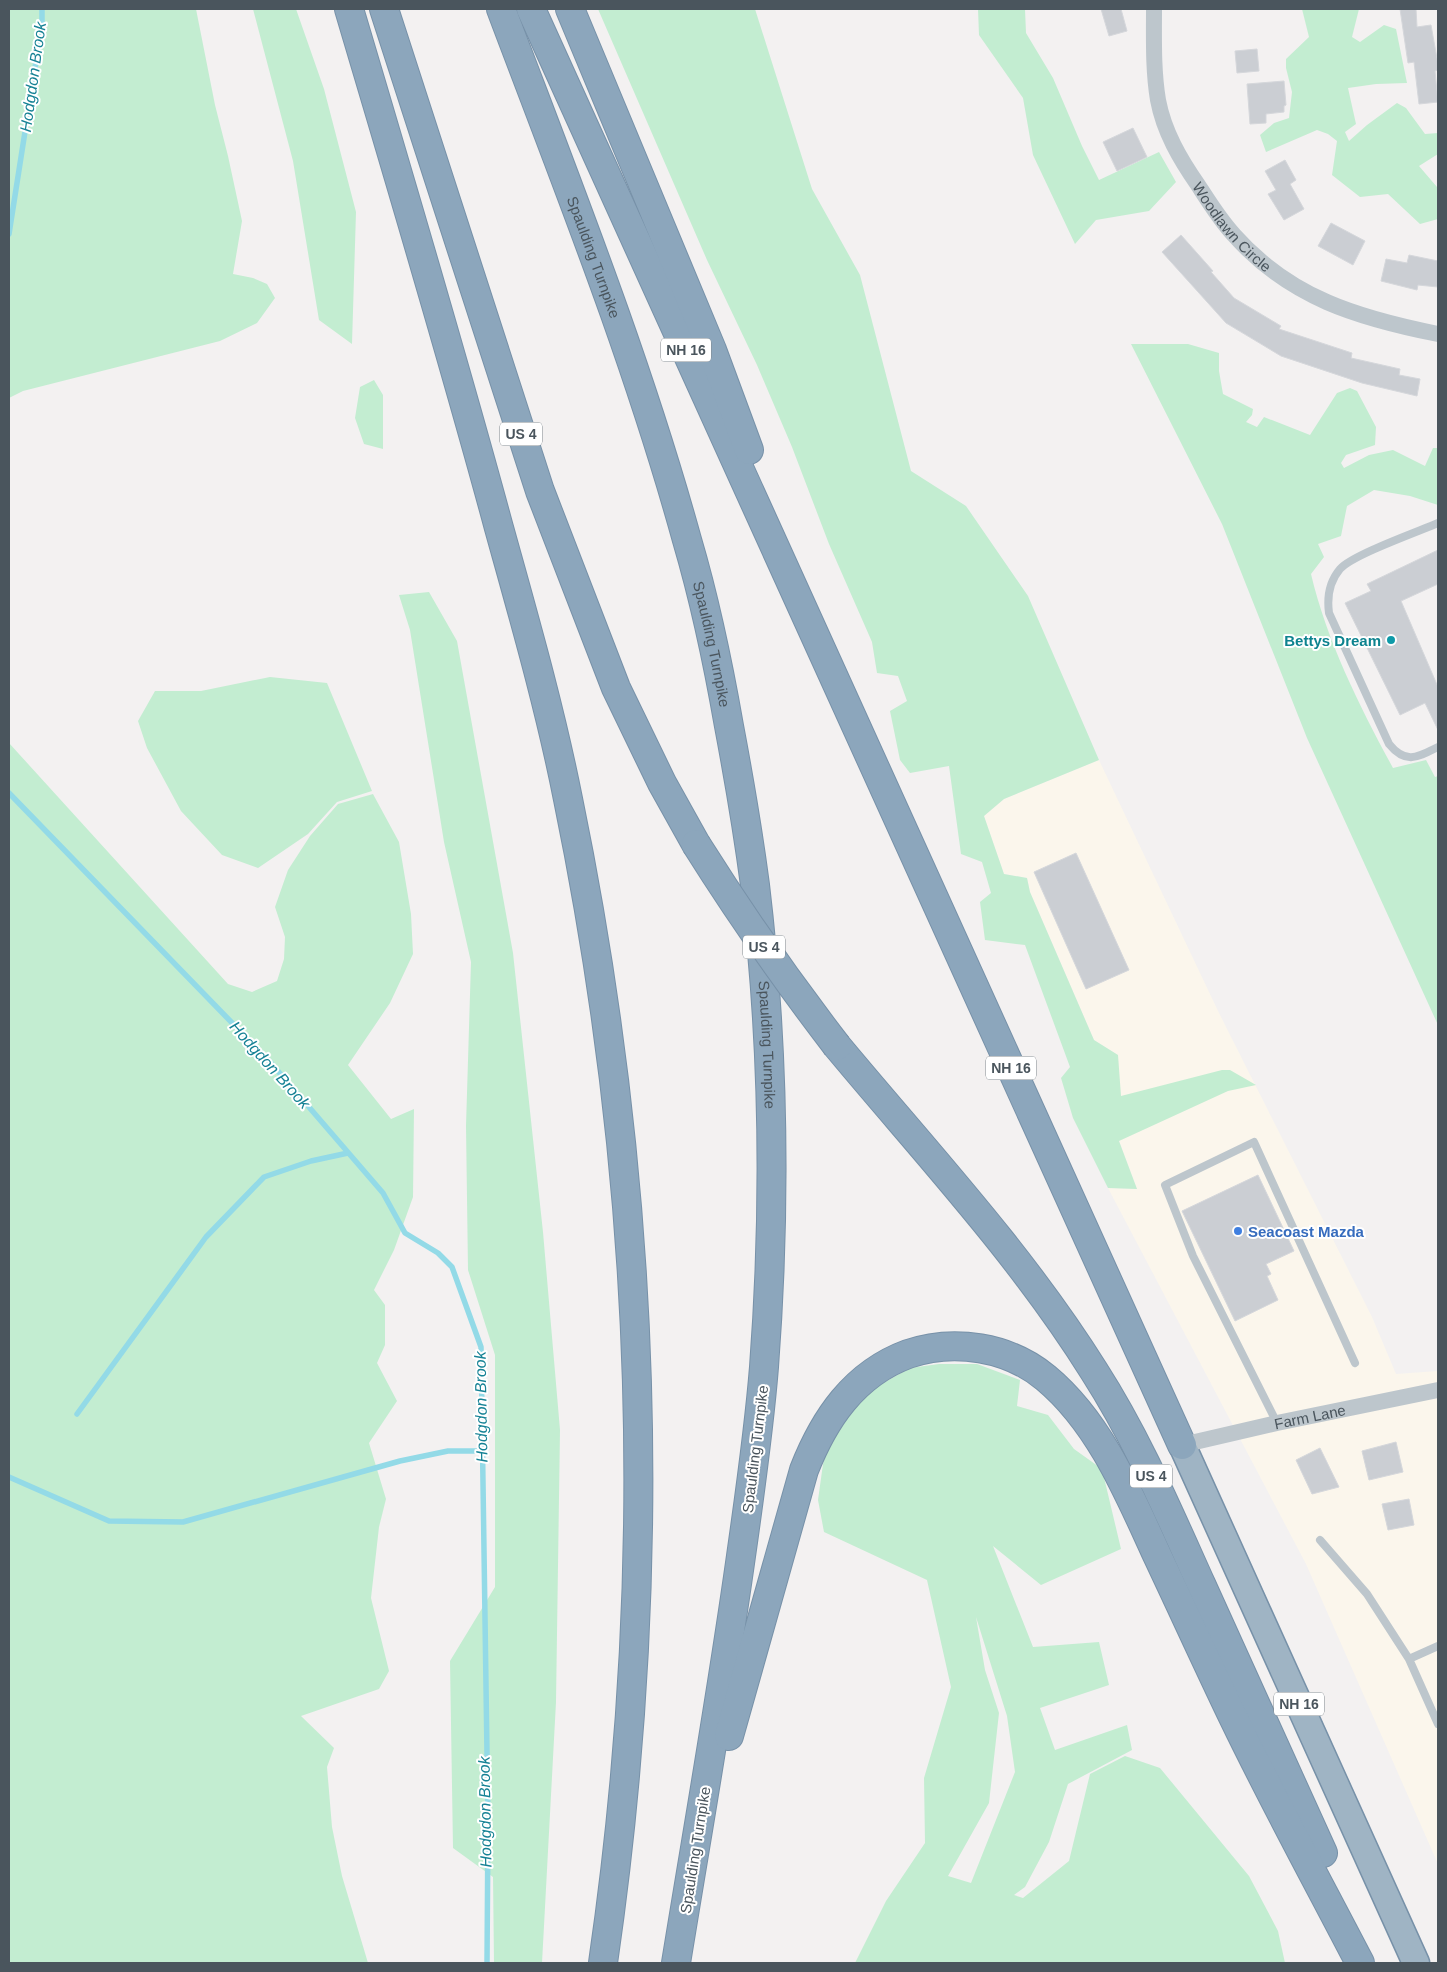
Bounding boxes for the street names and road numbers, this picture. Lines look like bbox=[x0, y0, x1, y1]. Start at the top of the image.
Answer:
street label: Woodlawn Circle bbox=[1190, 179, 1275, 275]
street label: Spaulding Turnpike bbox=[564, 194, 624, 320]
road number: NH 16 bbox=[661, 338, 711, 362]
road number: US 4 bbox=[500, 422, 542, 446]
street label: Spaulding Turnpike bbox=[690, 579, 734, 708]
road number: US 4 bbox=[743, 936, 785, 959]
street label: Spaulding Turnpike bbox=[756, 980, 779, 1109]
road number: NH 16 bbox=[986, 1056, 1036, 1080]
street label: Spaulding Turnpike bbox=[739, 1384, 771, 1514]
street label: Farm Lane bbox=[1273, 1401, 1347, 1432]
road number: US 4 bbox=[1130, 1464, 1172, 1488]
road number: NH 16 bbox=[1274, 1692, 1324, 1716]
street label: Spaulding Turnpike bbox=[677, 1785, 713, 1915]

